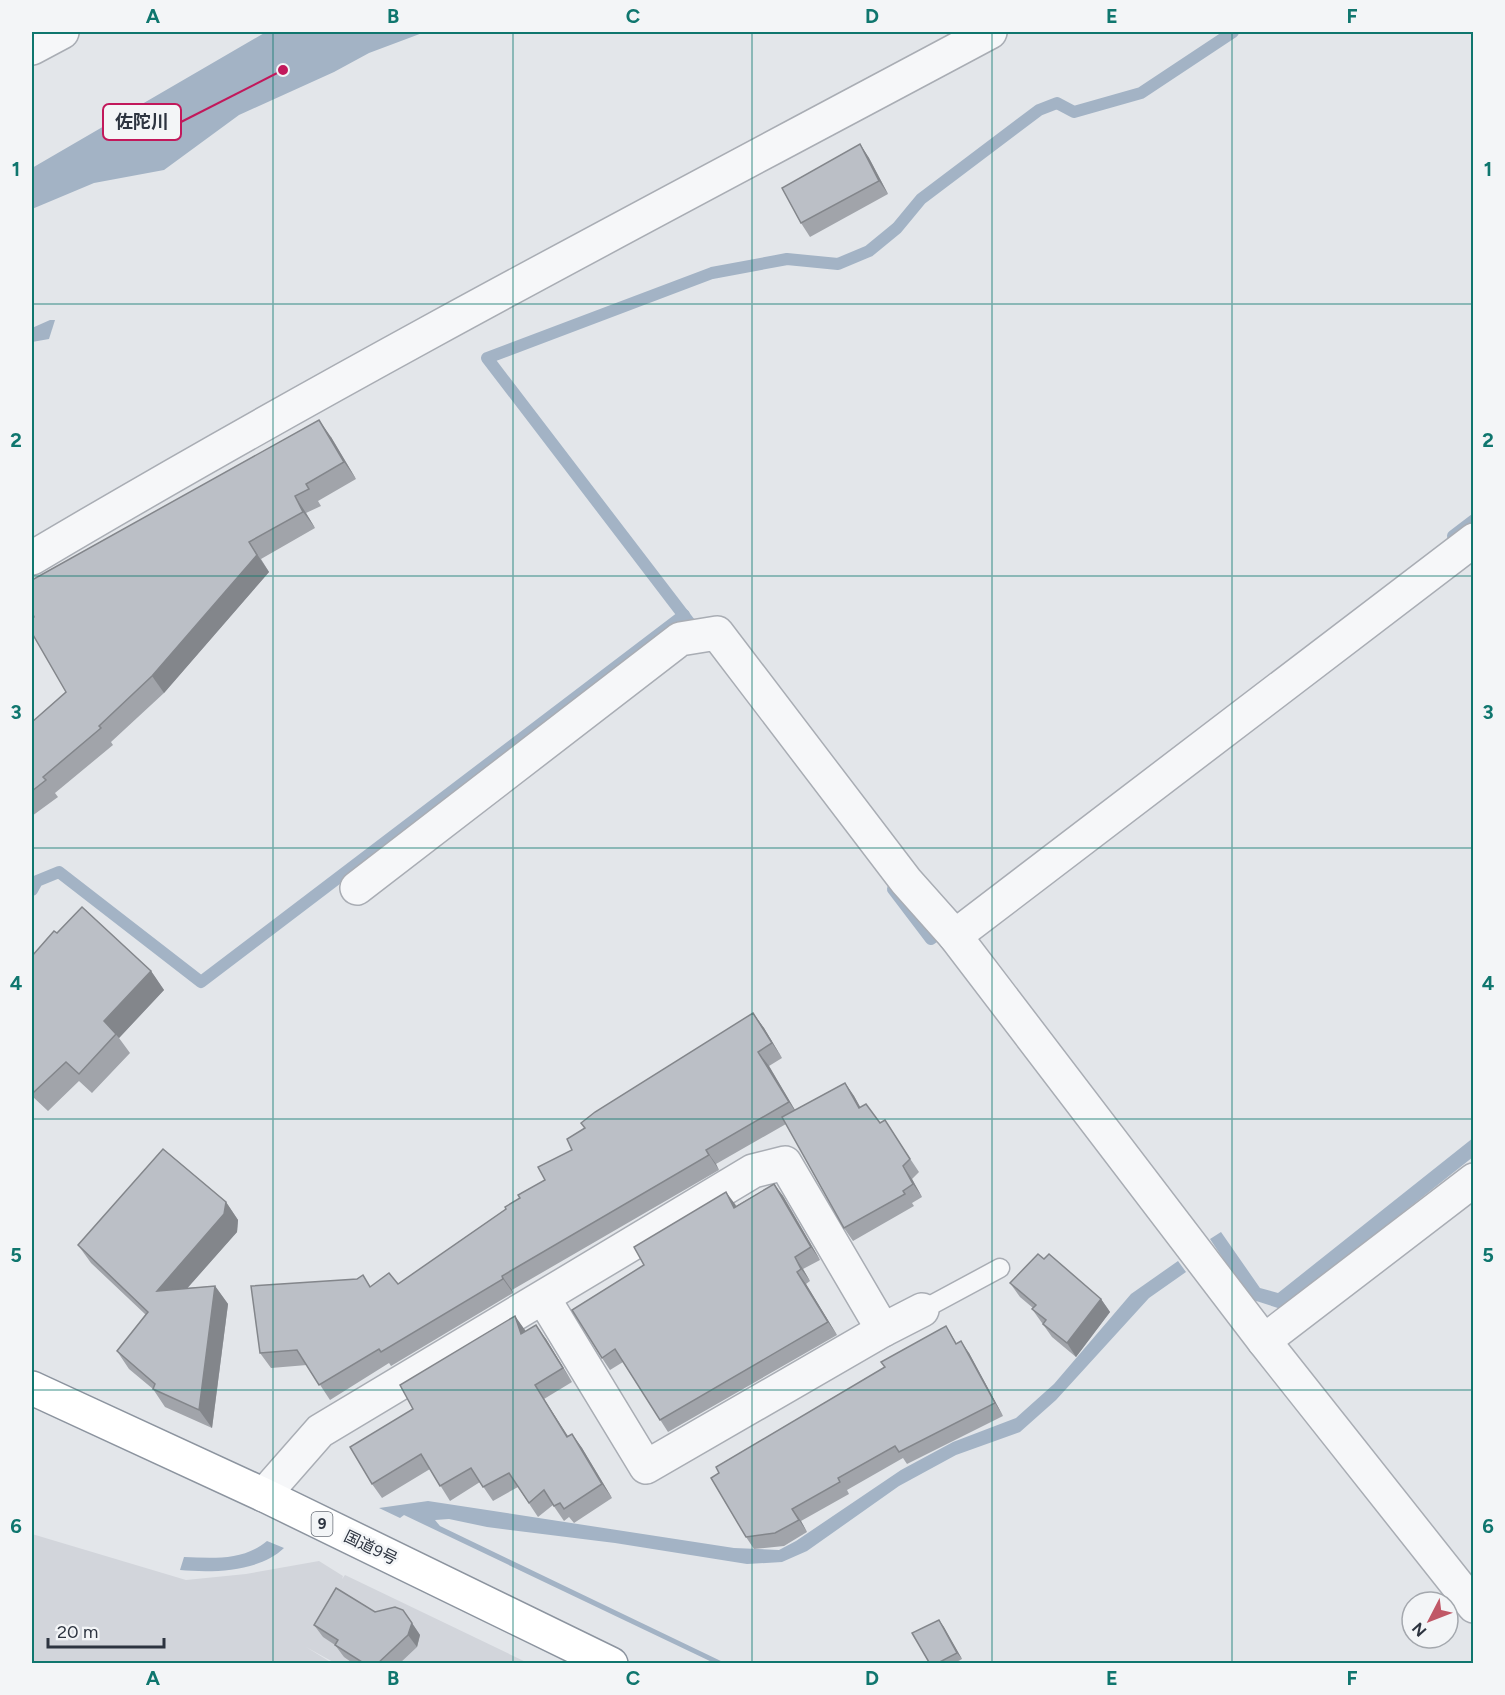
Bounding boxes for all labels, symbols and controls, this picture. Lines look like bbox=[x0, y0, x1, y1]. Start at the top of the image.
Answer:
text: A bbox=[146, 4, 161, 28]
text: B bbox=[387, 4, 399, 28]
text: C bbox=[626, 4, 640, 28]
text: D bbox=[865, 4, 879, 28]
text: E bbox=[1106, 4, 1118, 28]
text: F bbox=[1346, 4, 1358, 28]
callout: 佐陀川 bbox=[103, 104, 181, 140]
text: 佐陀川 bbox=[115, 111, 169, 133]
text: 1 bbox=[12, 157, 20, 181]
text: 1 bbox=[1484, 157, 1492, 181]
text: 2 bbox=[10, 428, 22, 452]
text: 2 bbox=[1482, 428, 1494, 452]
text: 3 bbox=[10, 700, 22, 724]
text: 3 bbox=[1482, 700, 1494, 724]
text: 4 bbox=[10, 971, 23, 995]
text: 4 bbox=[1482, 971, 1495, 995]
text: 5 bbox=[10, 1243, 22, 1267]
text: 5 bbox=[1482, 1243, 1494, 1267]
road number: 9 bbox=[312, 1512, 332, 1536]
text: 6 bbox=[10, 1514, 22, 1538]
text: 6 bbox=[1482, 1514, 1494, 1538]
street label: 国道9号 bbox=[341, 1526, 401, 1568]
north arrow bbox=[1400, 1590, 1460, 1650]
scale bar bbox=[48, 1611, 164, 1649]
text: N bbox=[1408, 1619, 1430, 1641]
text: 20 m bbox=[57, 1621, 98, 1643]
text: A bbox=[146, 1666, 161, 1690]
text: B bbox=[387, 1666, 399, 1690]
text: C bbox=[626, 1666, 640, 1690]
text: D bbox=[865, 1666, 879, 1690]
text: E bbox=[1106, 1666, 1118, 1690]
text: F bbox=[1346, 1666, 1358, 1690]

